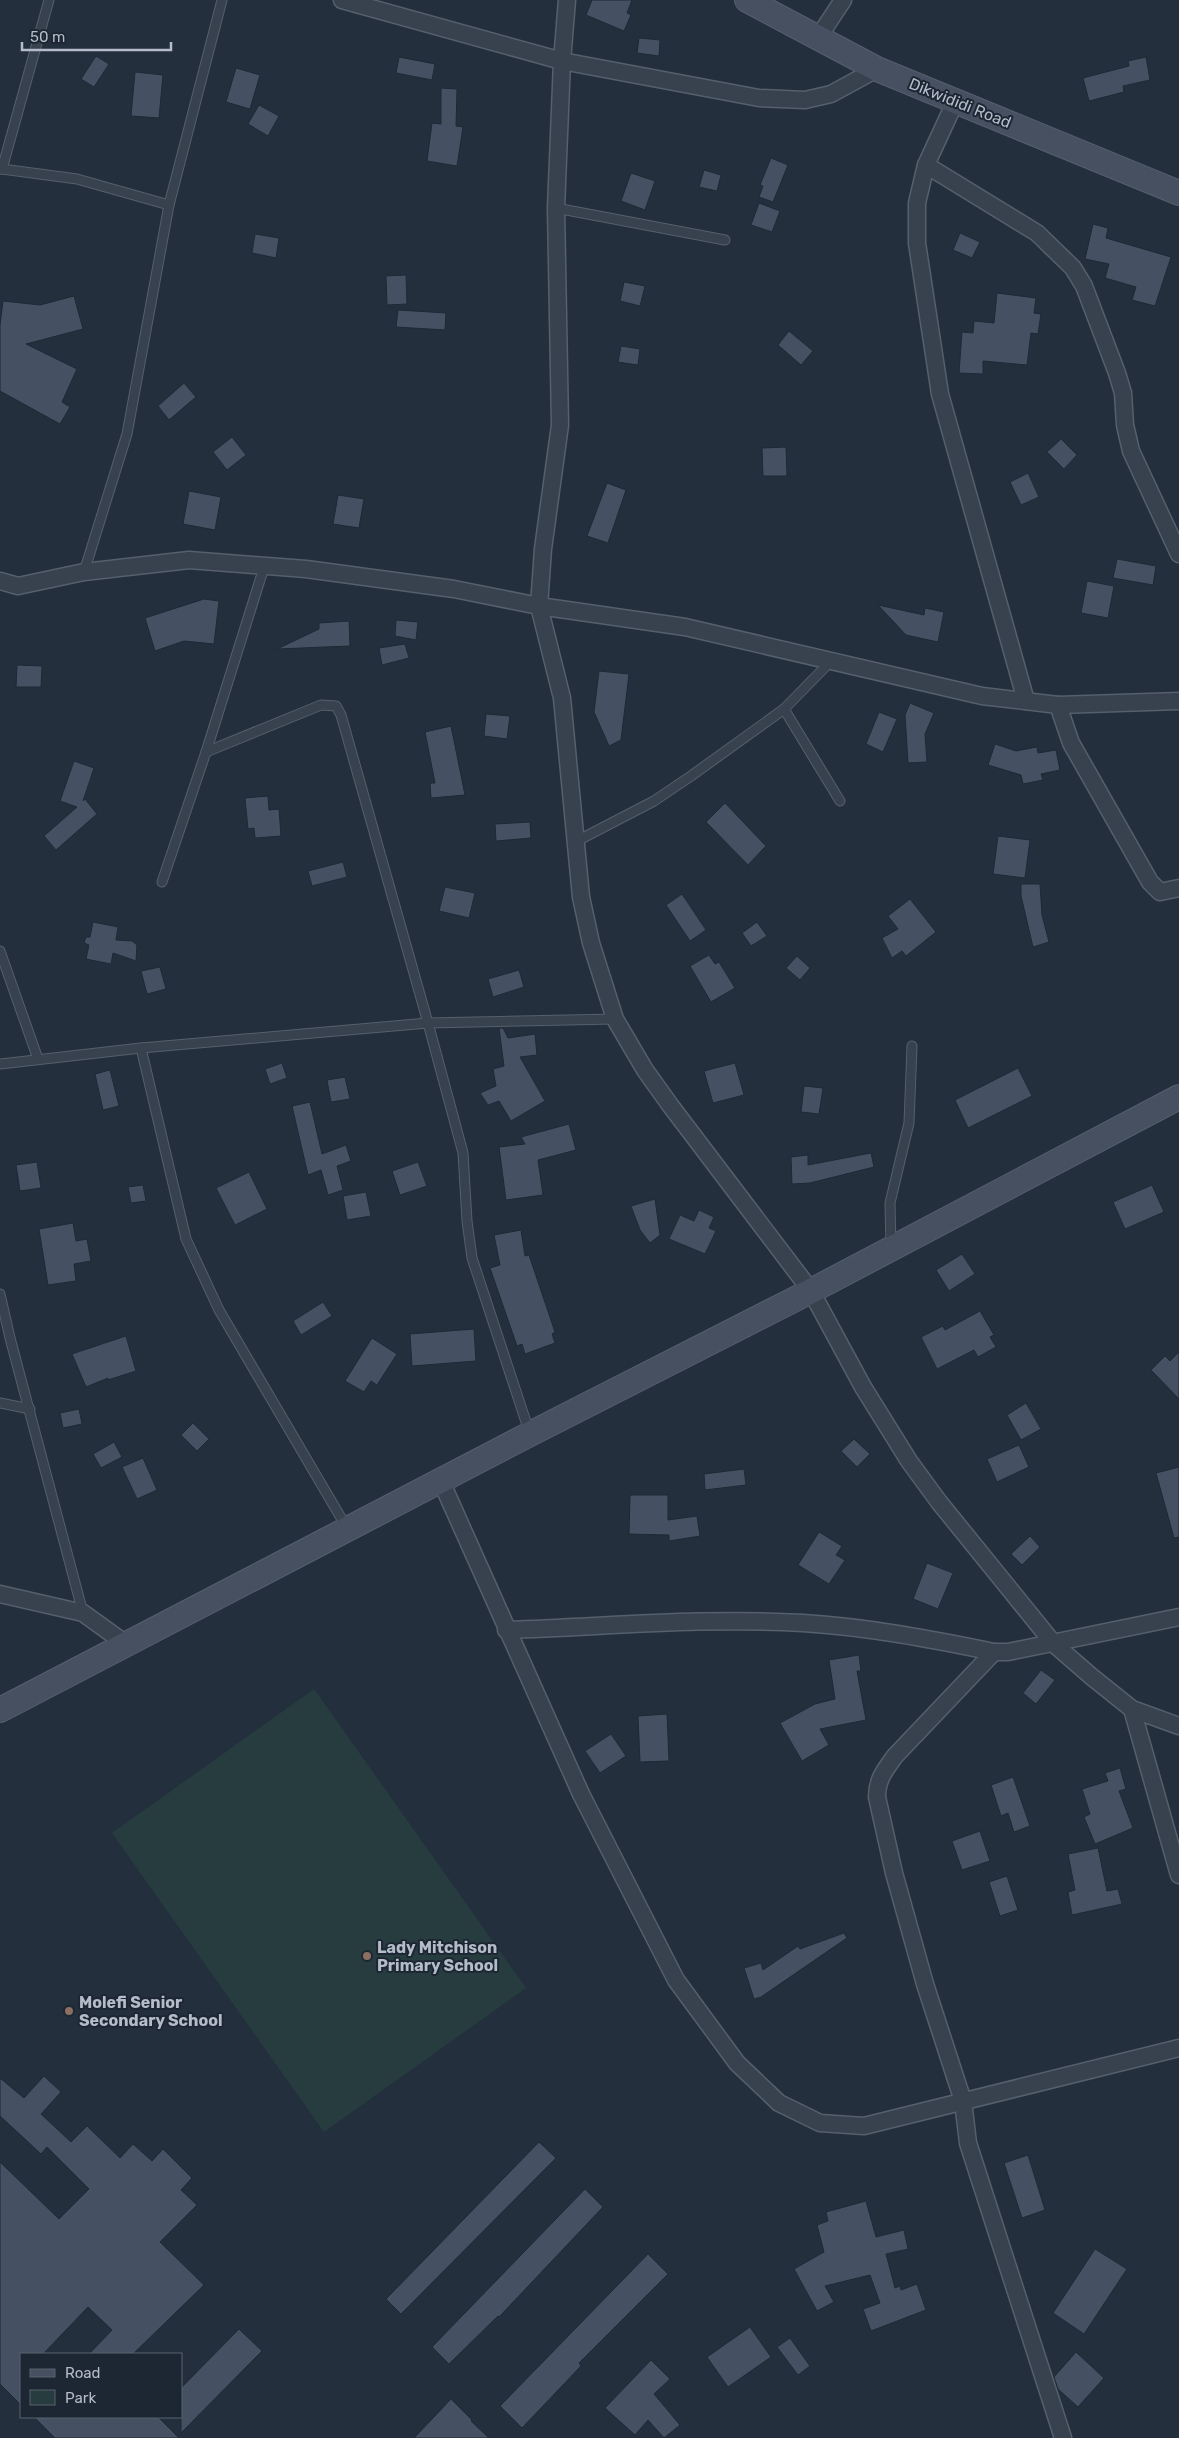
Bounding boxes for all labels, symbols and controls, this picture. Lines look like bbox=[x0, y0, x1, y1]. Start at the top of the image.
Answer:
scale bar bbox=[22, 20, 171, 52]
text: 50 m bbox=[30, 28, 65, 46]
street label: Dikwididi Road bbox=[906, 74, 1014, 132]
place label: Lady Mitchison Primary School bbox=[377, 1938, 498, 1975]
marker: Lady Mitchison Primary School bbox=[361, 1950, 373, 1962]
place label: Molefi Senior Secondary School bbox=[79, 1993, 223, 2030]
marker: Molefi Senior Secondary School bbox=[63, 2005, 75, 2017]
legend bbox=[20, 2353, 182, 2418]
text: Road bbox=[65, 2364, 101, 2382]
text: Park bbox=[65, 2389, 96, 2407]

